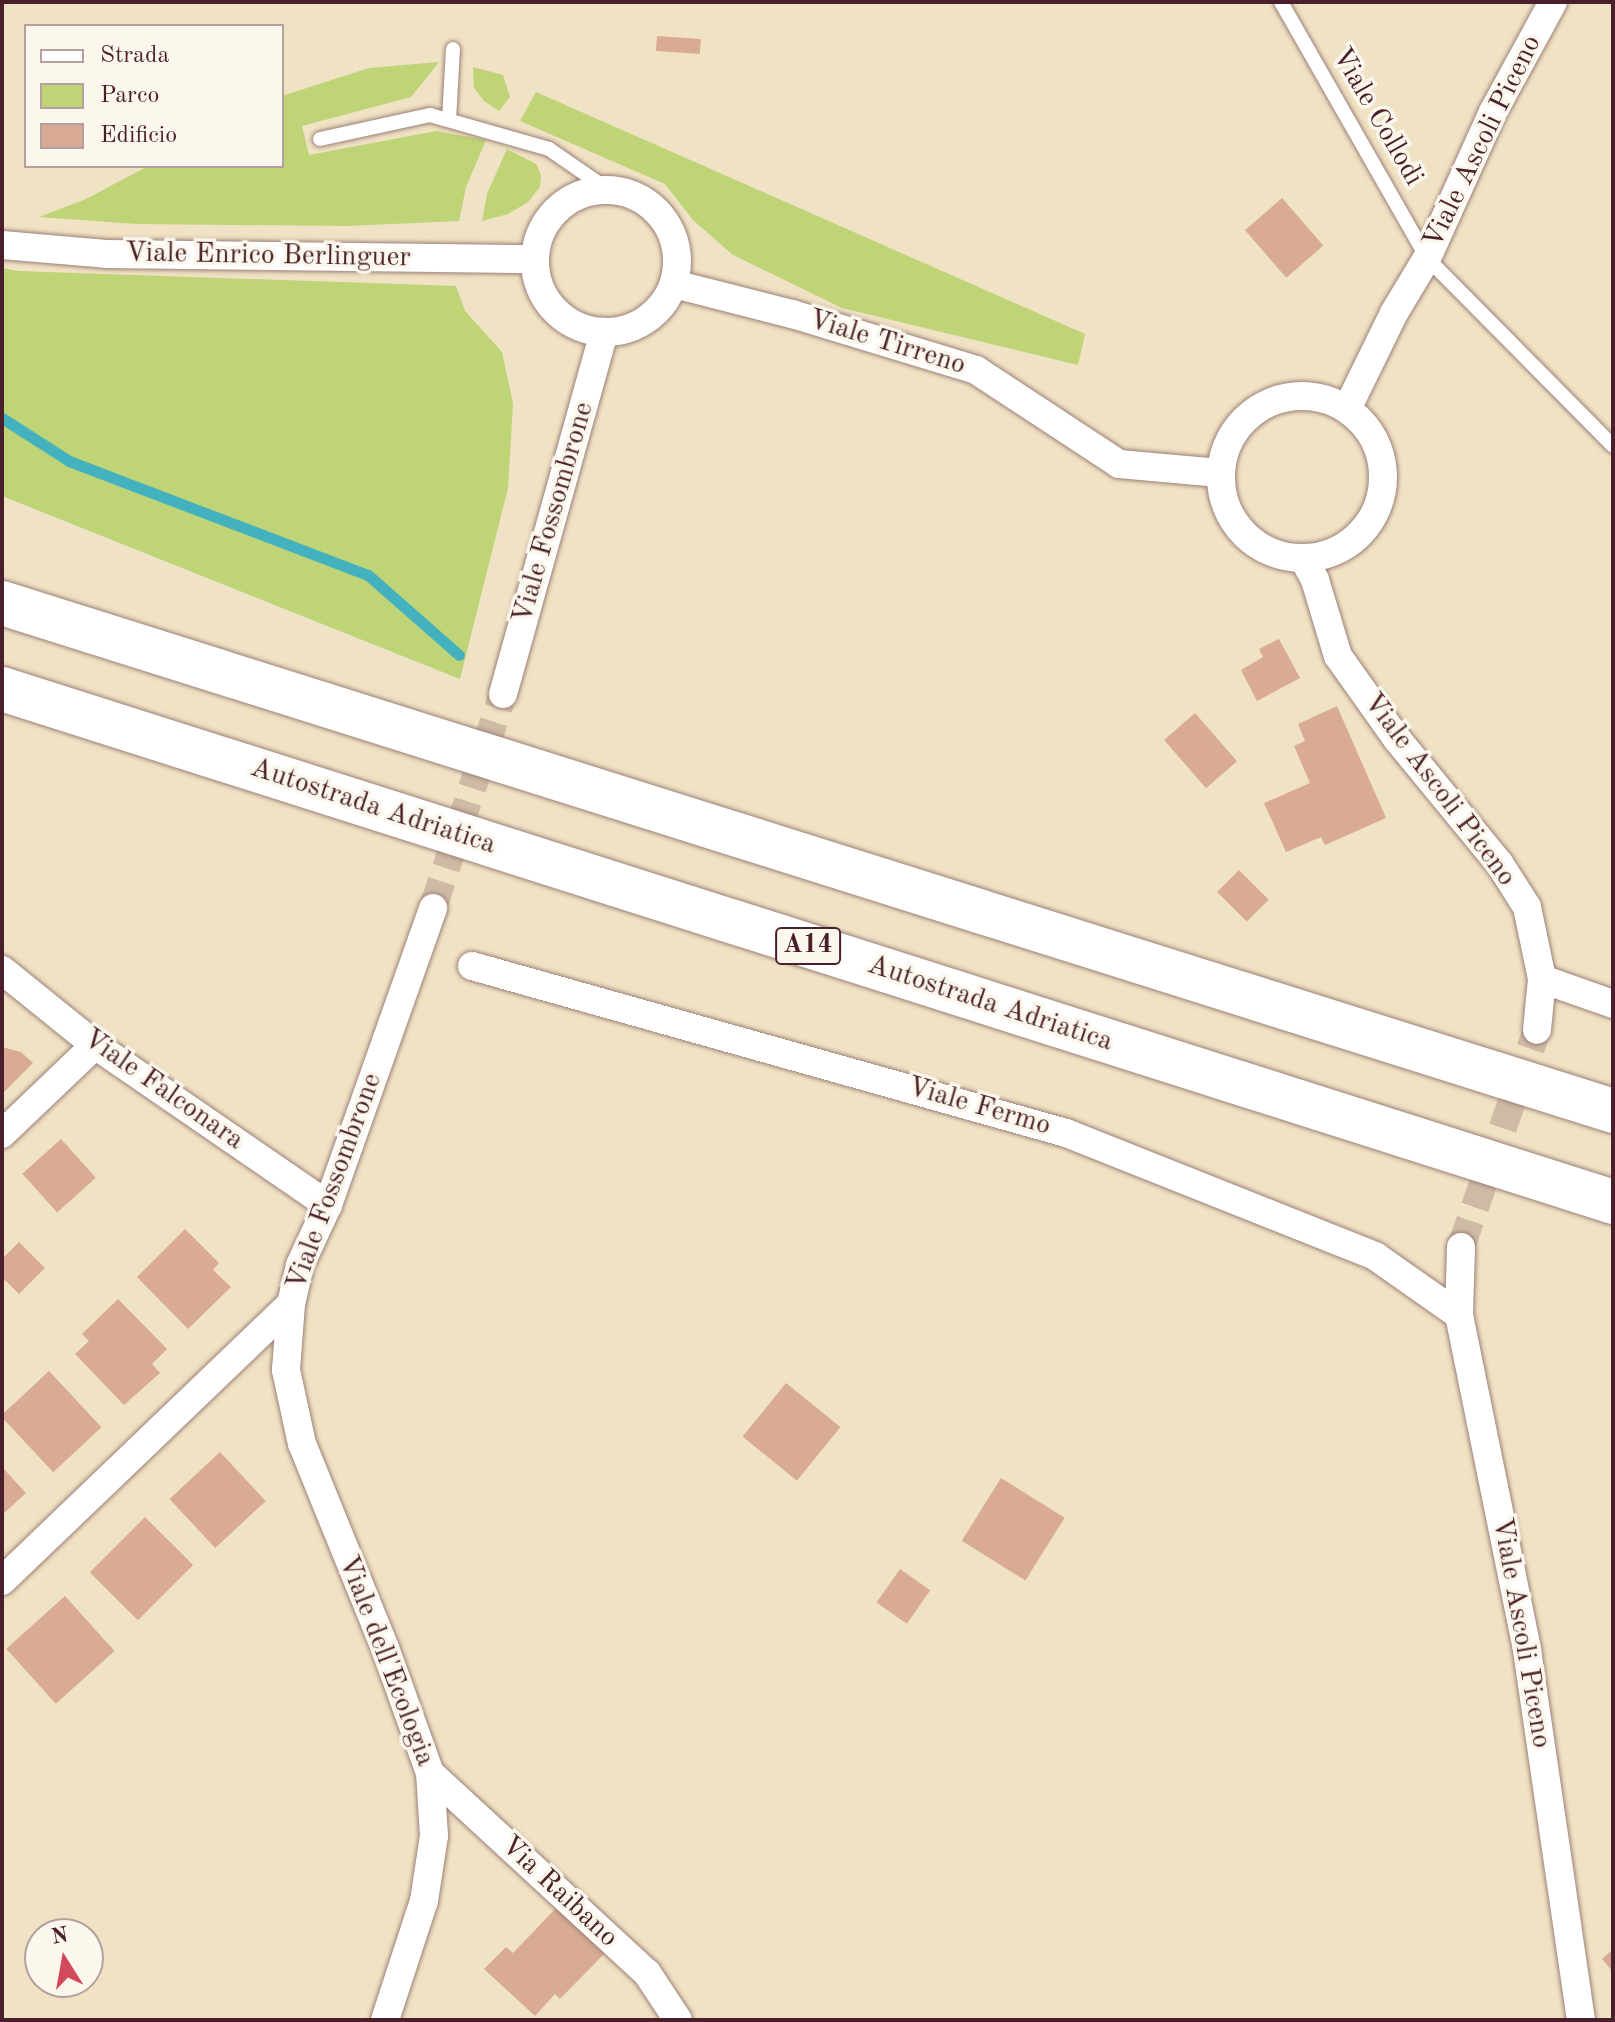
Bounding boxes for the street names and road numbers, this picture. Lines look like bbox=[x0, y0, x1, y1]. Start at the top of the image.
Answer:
street label: Viale Ascoli Piceno bbox=[1417, 30, 1549, 254]
street label: Viale Collodi bbox=[1324, 42, 1430, 192]
street label: Viale Enrico Berlinguer bbox=[125, 237, 411, 275]
street label: Viale Tirreno bbox=[804, 303, 970, 383]
street label: Viale Fossombrone bbox=[506, 398, 602, 628]
street label: Viale Ascoli Piceno bbox=[1355, 687, 1523, 893]
street label: Autostrada Adriatica bbox=[246, 751, 500, 863]
road number: A14 bbox=[774, 924, 842, 968]
street label: Autostrada Adriatica bbox=[863, 948, 1117, 1060]
street label: Viale Falconara bbox=[76, 1022, 250, 1158]
street label: Viale Fossombrone bbox=[280, 1069, 390, 1295]
street label: Viale Fermo bbox=[904, 1071, 1054, 1143]
street label: Viale Ascoli Piceno bbox=[1484, 1515, 1558, 1751]
street label: Viale dell'Ecologia bbox=[330, 1551, 442, 1771]
street label: Via Raibano bbox=[493, 1829, 625, 1955]

